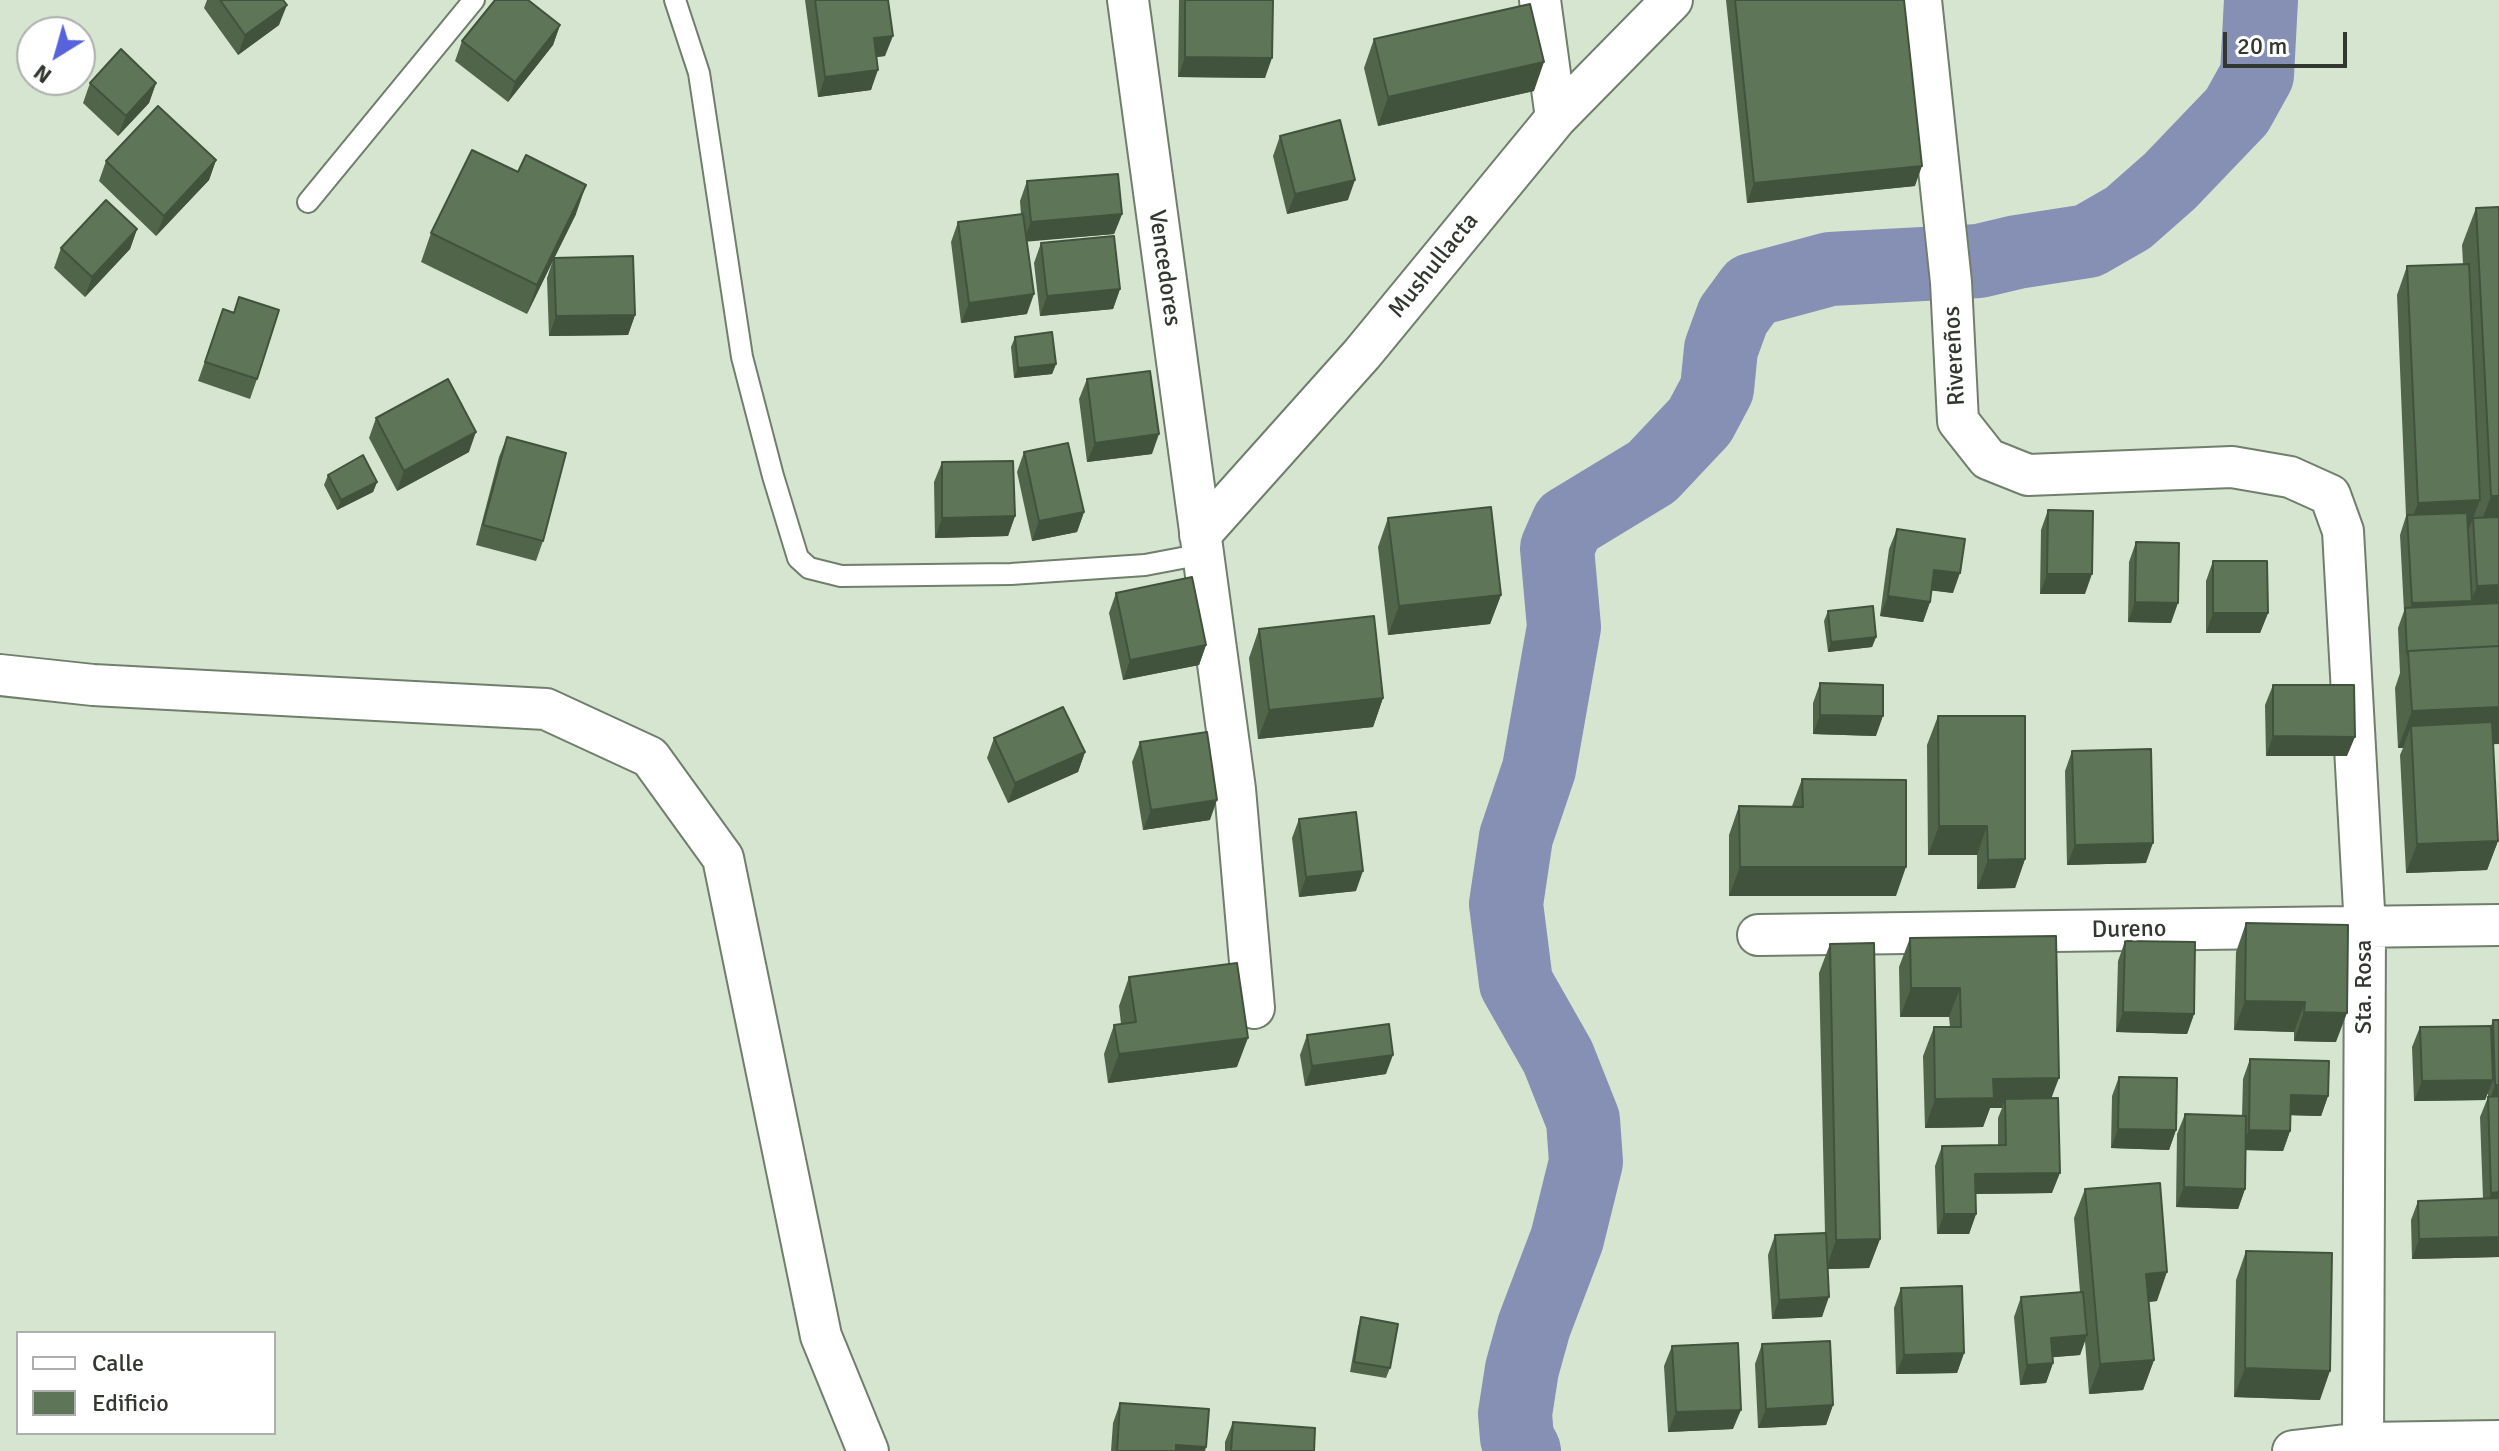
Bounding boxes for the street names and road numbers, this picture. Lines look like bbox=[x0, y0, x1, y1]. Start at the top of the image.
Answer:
street label: Vencedores bbox=[1142, 208, 1186, 328]
street label: Mushullacta bbox=[1383, 208, 1485, 324]
street label: Rivereños bbox=[1938, 305, 1972, 407]
street label: Dureno bbox=[2091, 915, 2167, 945]
street label: Sta. Rosa bbox=[2351, 940, 2379, 1034]

